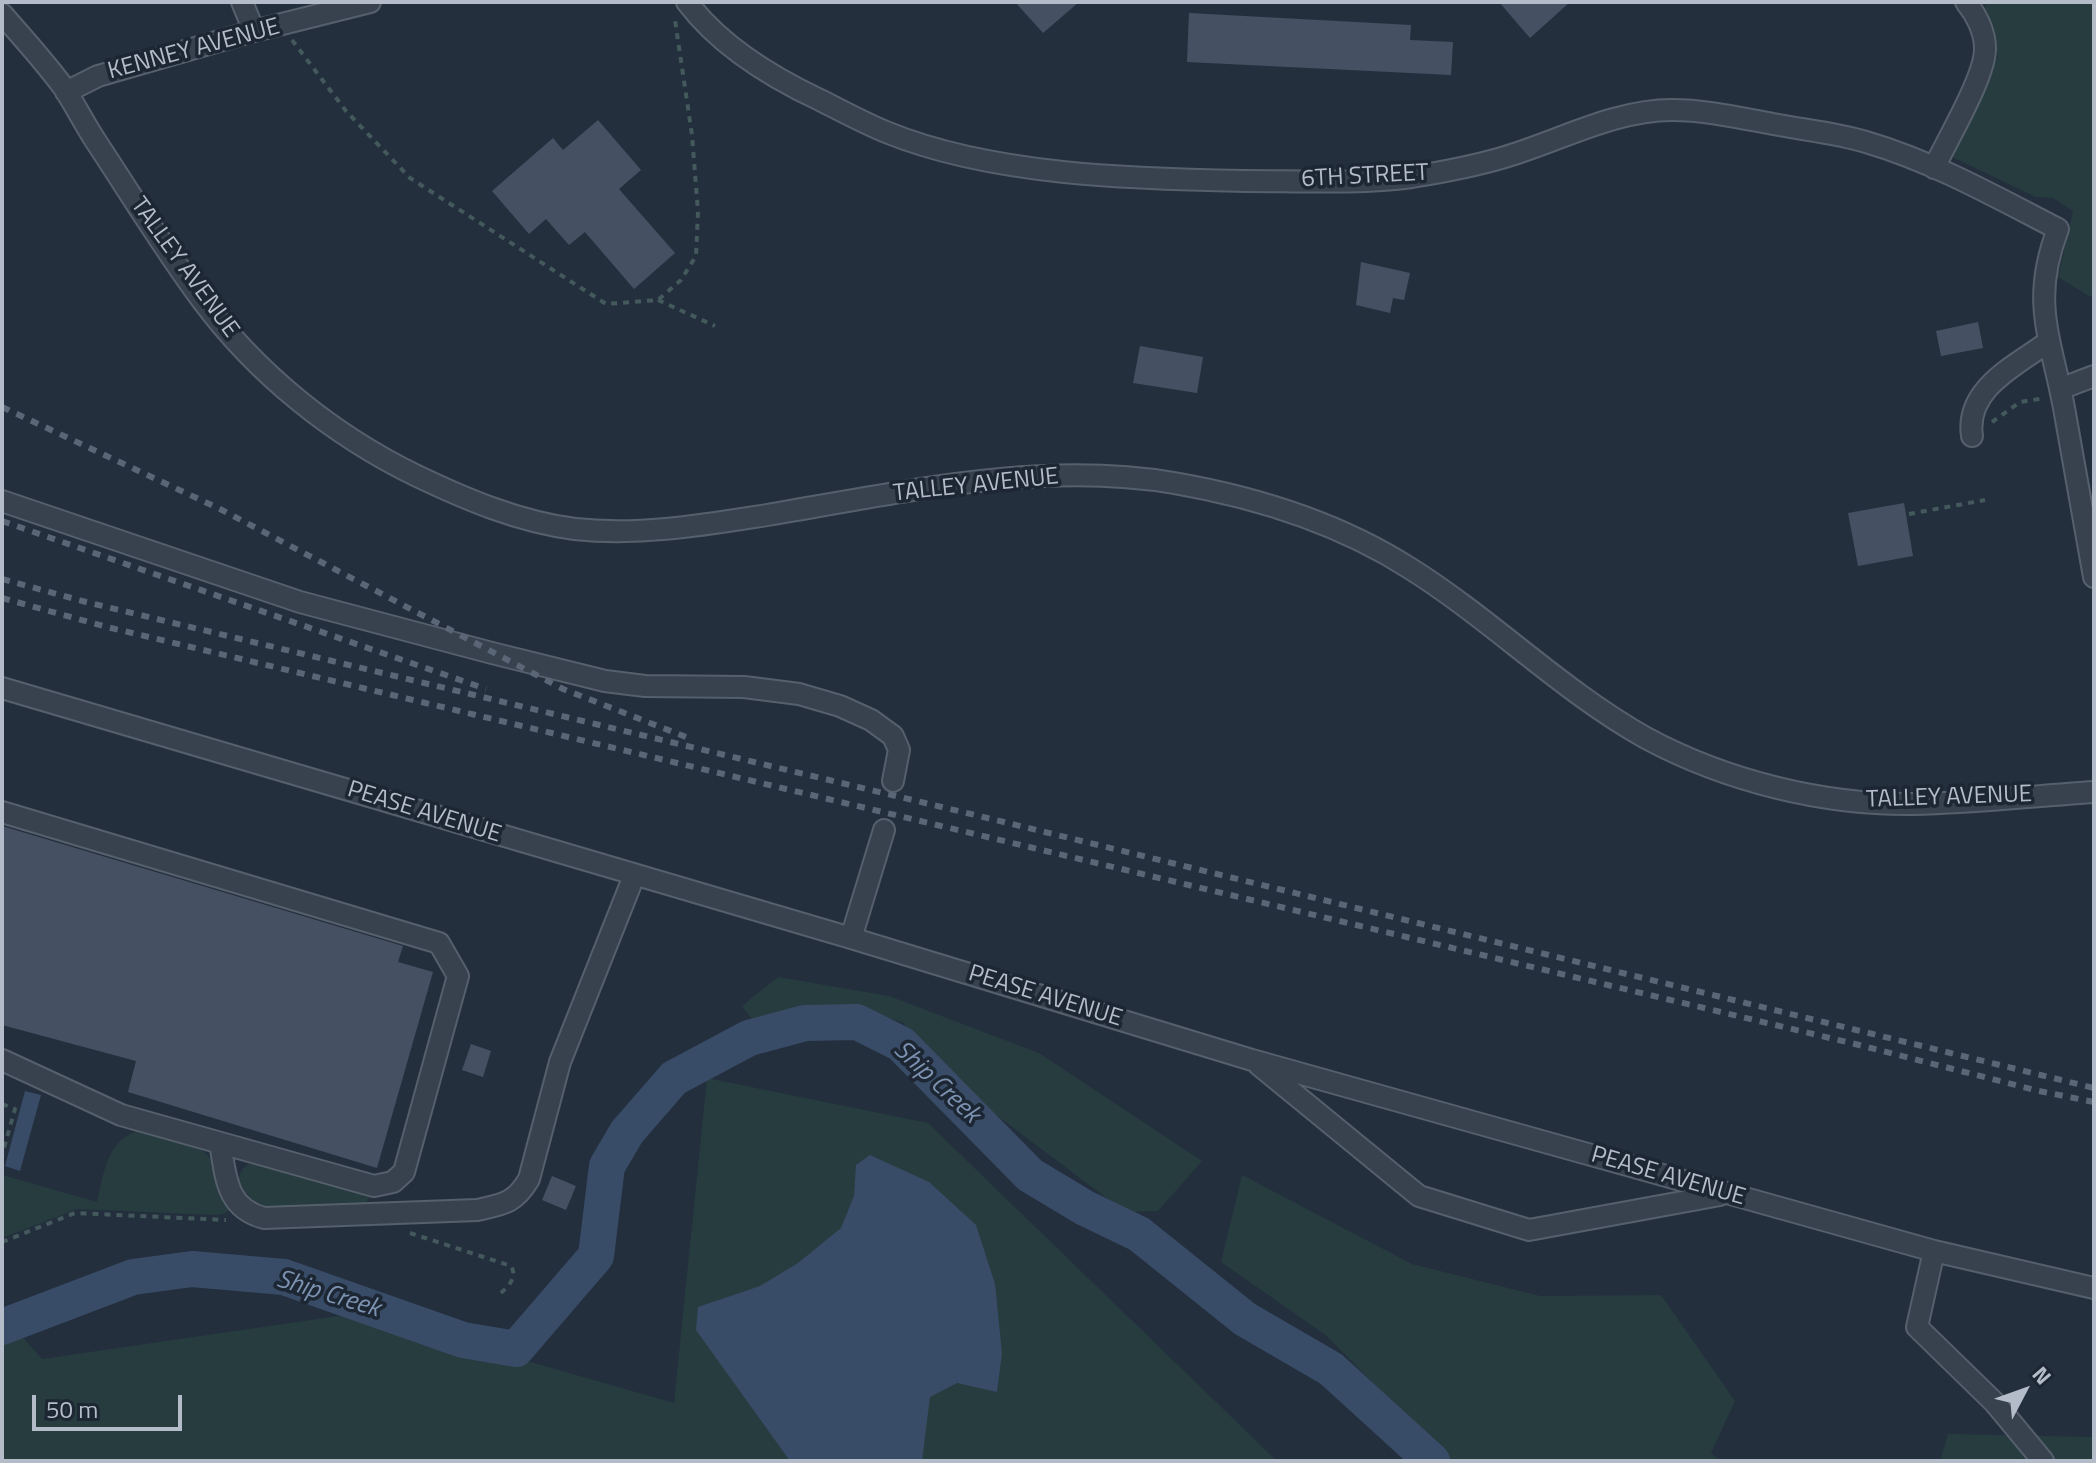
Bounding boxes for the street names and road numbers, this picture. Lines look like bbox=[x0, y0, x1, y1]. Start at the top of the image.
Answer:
street label: KENNEY AVENUE bbox=[105, 13, 283, 87]
street label: 6TH STREET bbox=[1301, 159, 1429, 195]
street label: TALLEY AVENUE bbox=[124, 192, 244, 344]
street label: TALLEY AVENUE bbox=[892, 463, 1060, 509]
street label: PEASE AVENUE bbox=[344, 776, 504, 850]
street label: TALLEY AVENUE bbox=[1866, 781, 2032, 815]
street label: PEASE AVENUE bbox=[965, 960, 1125, 1034]
street label: PEASE AVENUE bbox=[1588, 1141, 1748, 1213]

